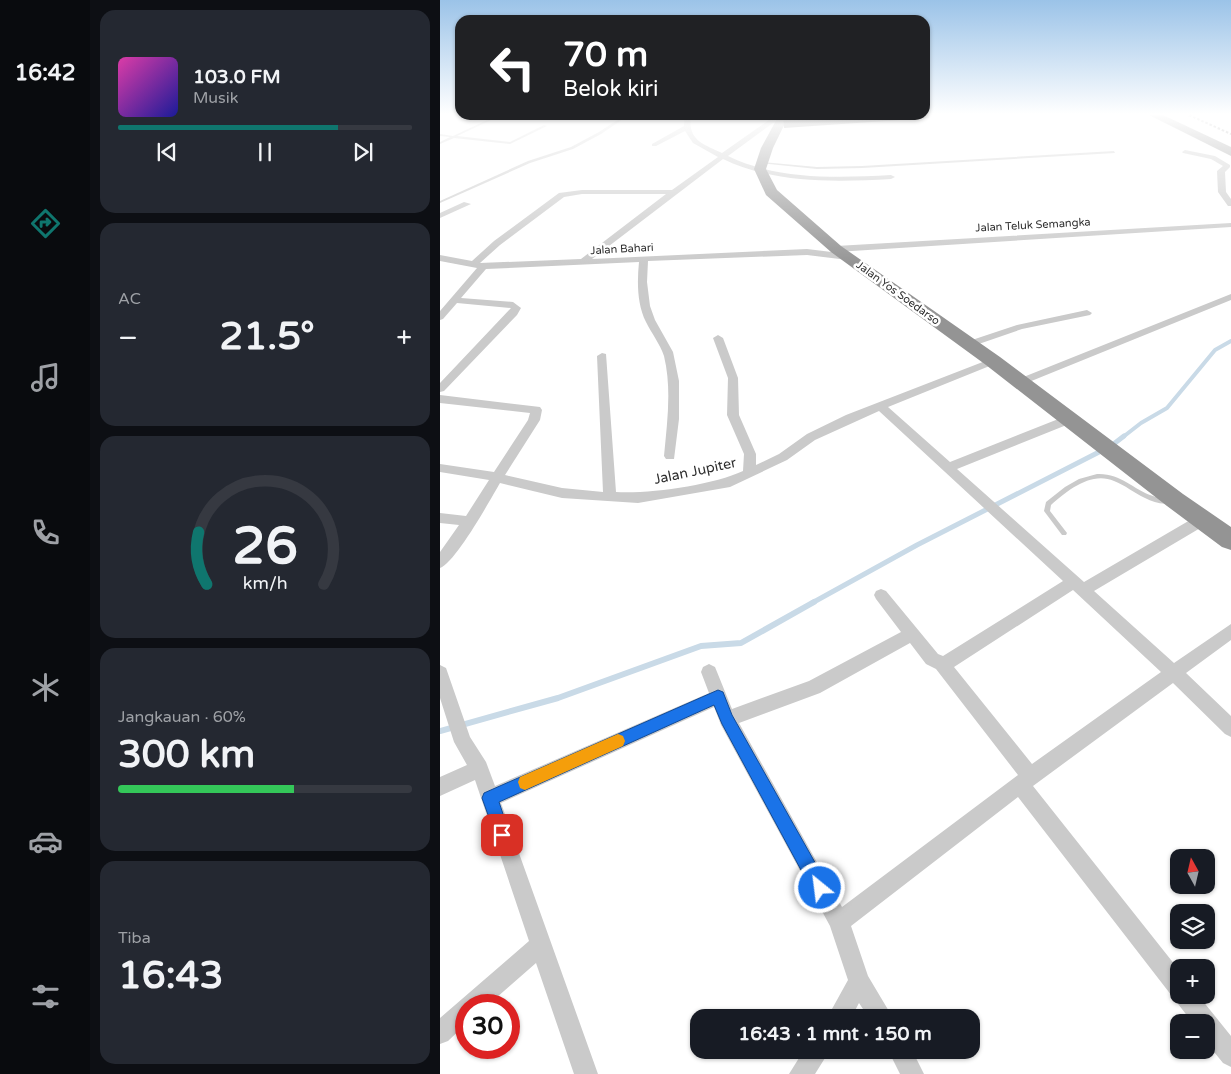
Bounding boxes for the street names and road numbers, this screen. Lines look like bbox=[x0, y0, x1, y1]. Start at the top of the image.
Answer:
street label: Jalan Teluk Semangka bbox=[975, 215, 1091, 235]
street label: Jalan Bahari bbox=[590, 241, 654, 257]
street label: Jalan Yos Soedarso bbox=[854, 258, 942, 328]
street label: Jalan Jupiter bbox=[652, 454, 738, 488]

